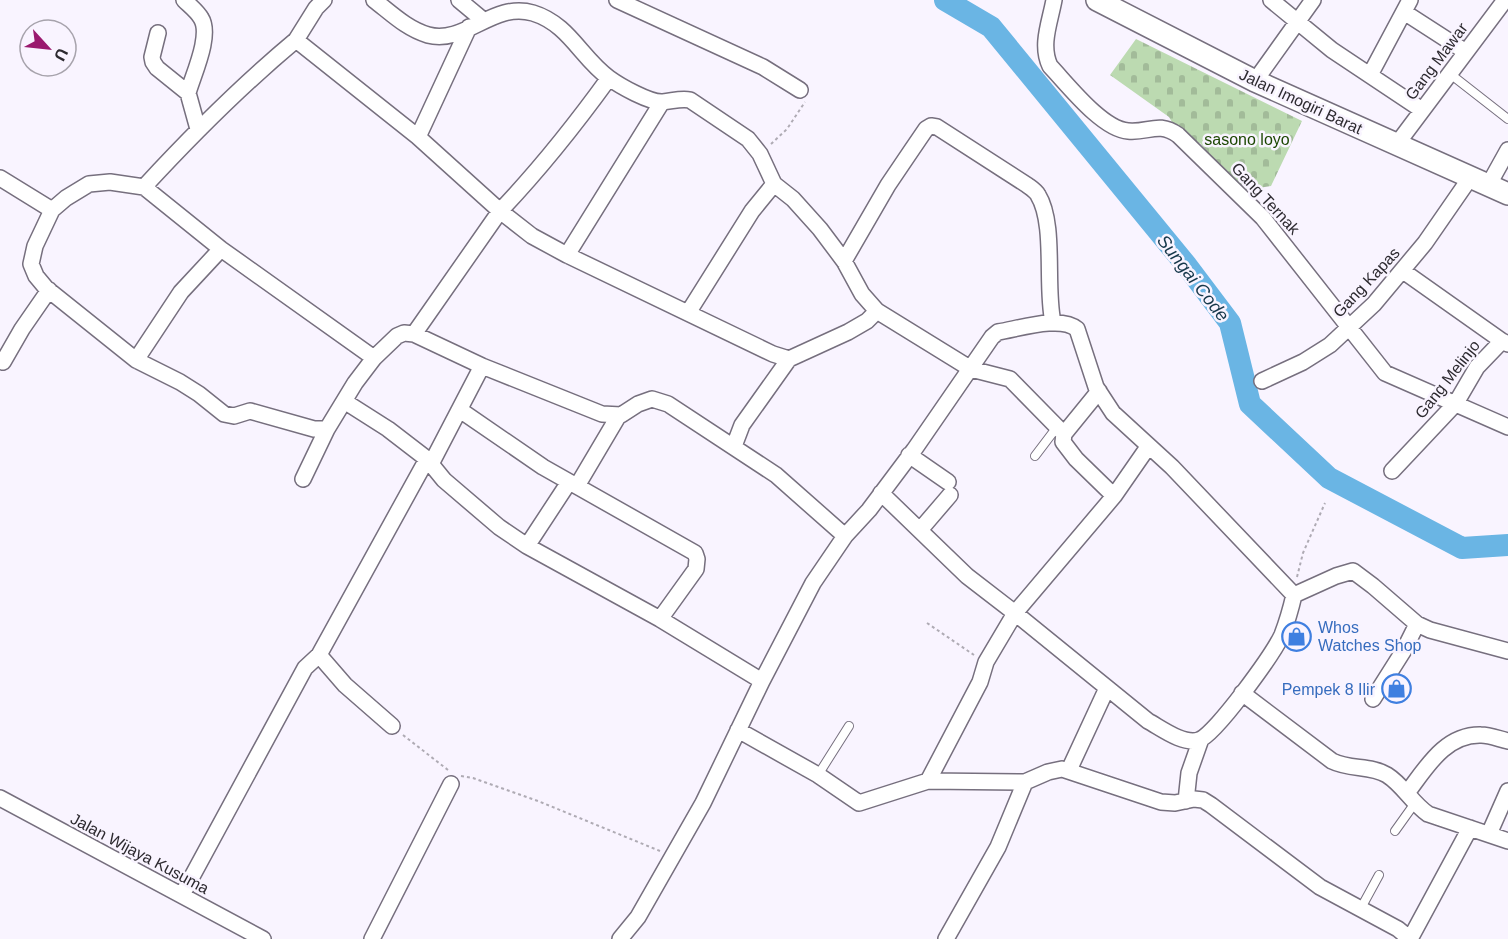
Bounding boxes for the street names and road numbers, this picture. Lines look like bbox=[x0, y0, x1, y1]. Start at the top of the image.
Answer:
street label: Gang Mawar bbox=[1402, 19, 1471, 103]
street label: Jalan Imogiri Barat bbox=[1237, 66, 1365, 138]
street label: Gang Ternak bbox=[1228, 159, 1304, 238]
street label: Gang Kapas bbox=[1330, 244, 1403, 321]
street label: Gang Melinjo bbox=[1412, 337, 1483, 422]
street label: Jalan Wijaya Kusuma bbox=[68, 810, 212, 897]

